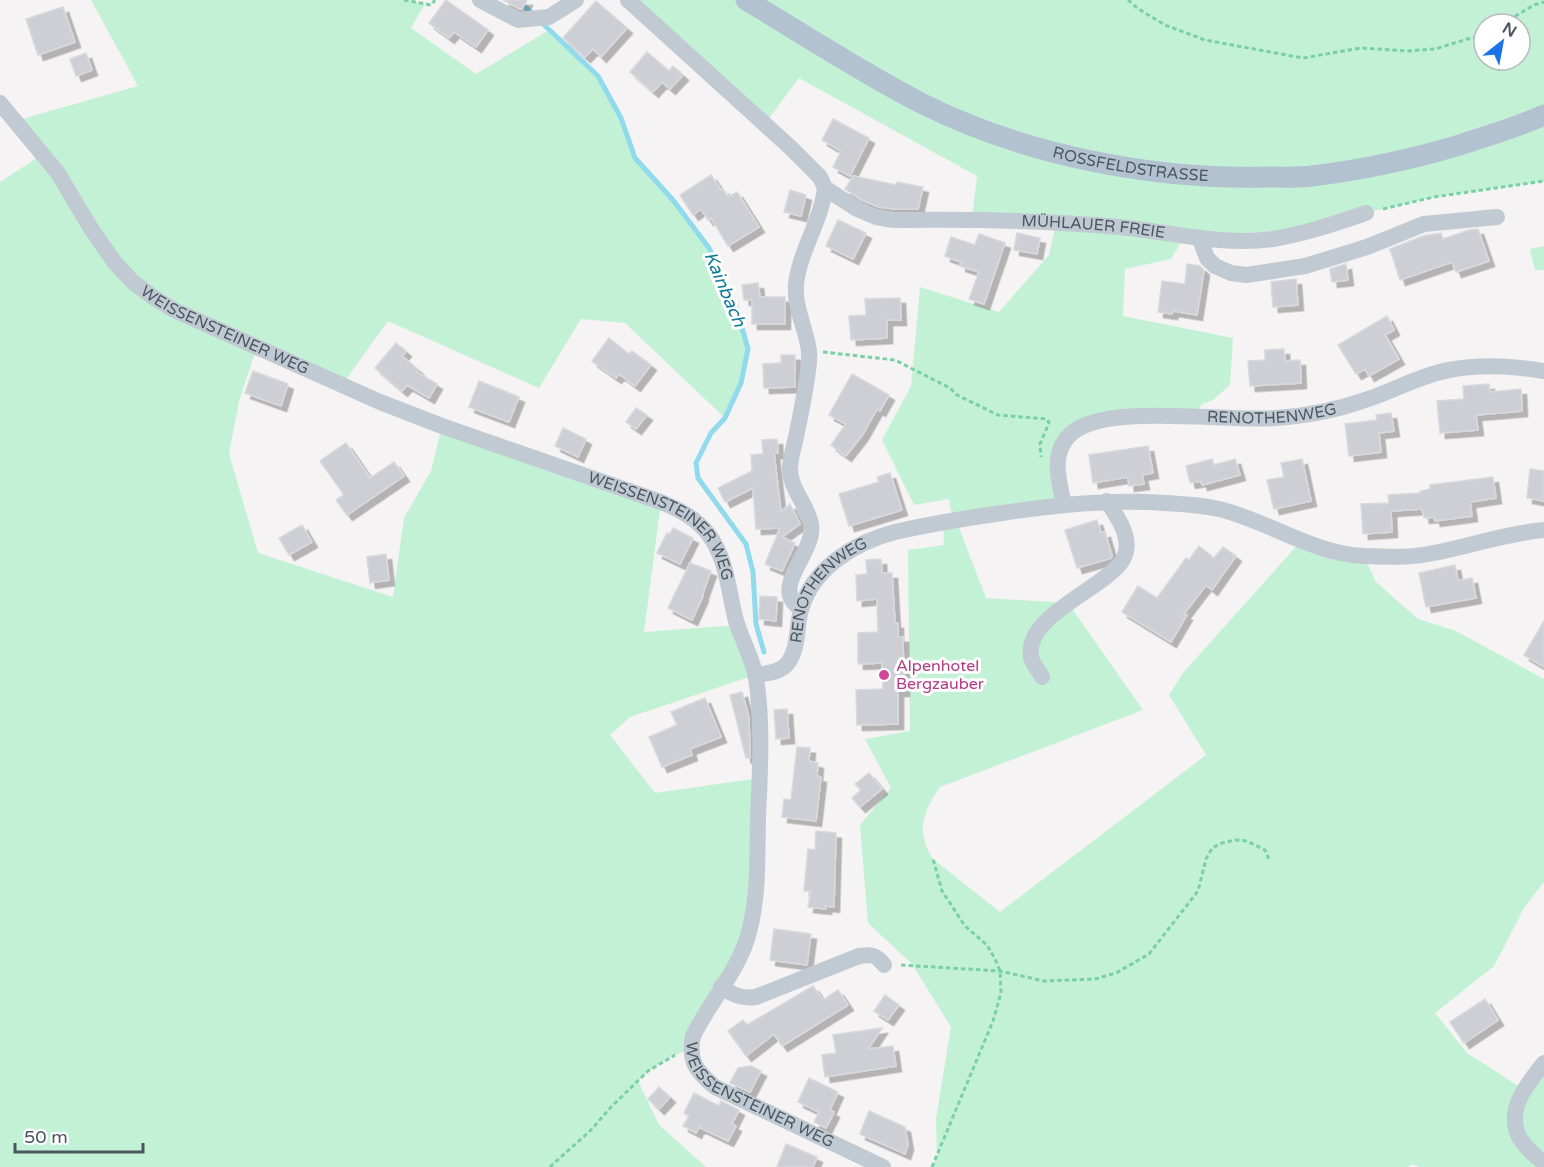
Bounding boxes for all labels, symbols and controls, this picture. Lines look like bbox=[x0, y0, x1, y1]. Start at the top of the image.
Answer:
north arrow bbox=[1472, 12, 1532, 72]
text: N bbox=[1499, 18, 1520, 42]
street label: ROSSFELDSTRASSE bbox=[1051, 142, 1209, 186]
street label: MÜHLAUER FREIE bbox=[1021, 211, 1167, 243]
water label: Kainbach bbox=[699, 248, 751, 331]
street label: WEISSENSTEINER WEG bbox=[137, 281, 312, 379]
street label: RENOTHENWEG bbox=[1207, 399, 1339, 429]
street label: WEISSENSTEINER WEG bbox=[585, 467, 737, 582]
street label: RENOTHENWEG bbox=[786, 533, 871, 644]
place label: Alpenhotel Bergzauber bbox=[896, 656, 985, 694]
marker: Alpenhotel Bergzauber bbox=[877, 668, 891, 682]
street label: WEISSENSTEINER WEG bbox=[681, 1041, 837, 1152]
scale bar bbox=[15, 1116, 142, 1154]
text: 50 m bbox=[24, 1126, 68, 1148]

